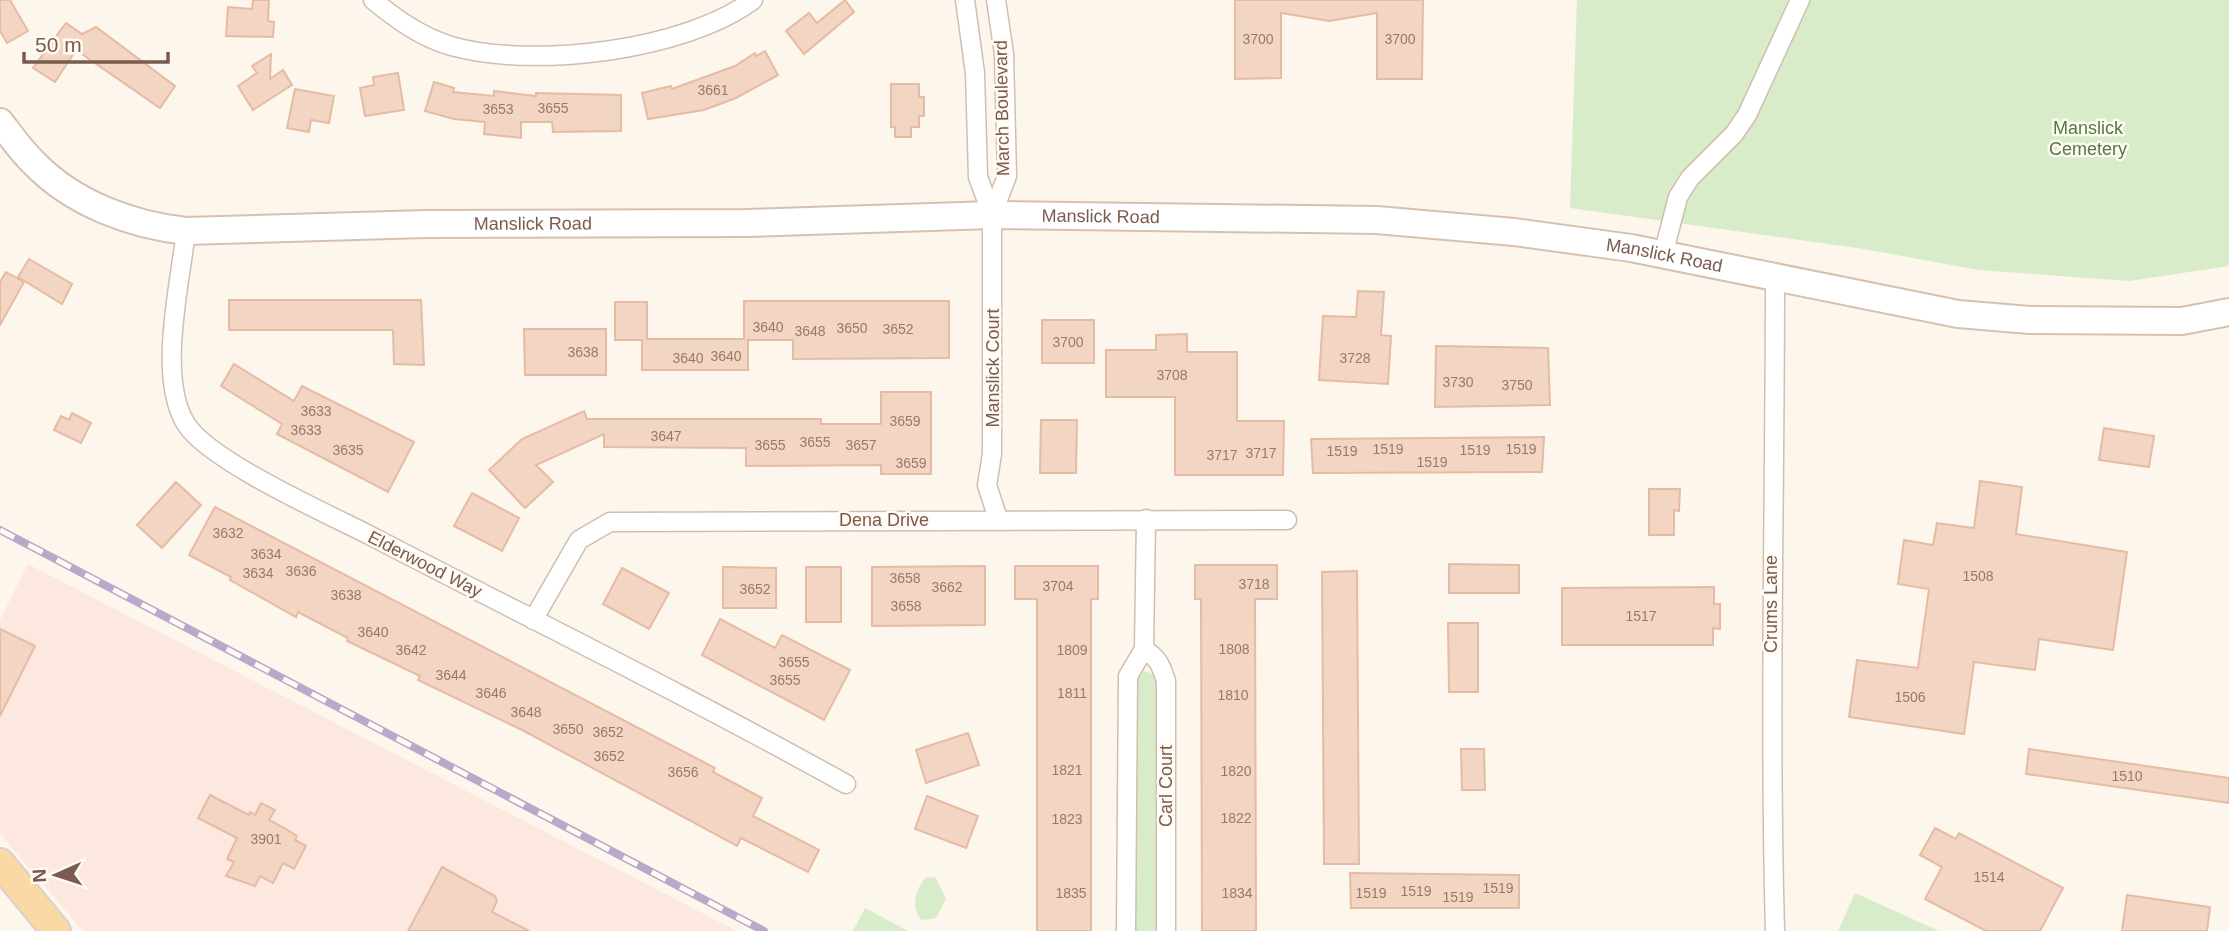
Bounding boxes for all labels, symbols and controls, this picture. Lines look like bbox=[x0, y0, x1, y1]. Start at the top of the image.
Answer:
scale bar bbox=[24, 21, 168, 65]
house number: 3700 bbox=[1242, 31, 1274, 47]
house number: 3700 bbox=[1384, 31, 1416, 47]
text: 50 m bbox=[35, 33, 82, 56]
street label: March Boulevard bbox=[991, 40, 1013, 176]
house number: 3661 bbox=[697, 82, 729, 98]
house number: 3655 bbox=[537, 100, 569, 116]
house number: 3653 bbox=[482, 101, 514, 117]
park label: Manslick Cemetery bbox=[2049, 118, 2127, 159]
street label: Manslick Road bbox=[1042, 206, 1160, 227]
street label: Manslick Road bbox=[474, 213, 592, 234]
street label: Manslick Road bbox=[1605, 235, 1724, 276]
street label: Manslick Court bbox=[983, 308, 1003, 428]
house number: 3640 bbox=[752, 319, 784, 335]
house number: 3650 bbox=[836, 320, 868, 336]
house number: 3652 bbox=[882, 321, 914, 337]
house number: 3648 bbox=[794, 323, 826, 339]
house number: 3700 bbox=[1052, 334, 1084, 350]
house number: 3638 bbox=[567, 344, 599, 360]
house number: 3640 bbox=[710, 348, 742, 364]
house number: 3640 bbox=[672, 350, 704, 366]
house number: 3728 bbox=[1339, 350, 1371, 366]
house number: 3708 bbox=[1156, 367, 1188, 383]
house number: 3730 bbox=[1442, 374, 1474, 390]
house number: 3750 bbox=[1501, 377, 1533, 393]
house number: 3633 bbox=[300, 403, 332, 419]
house number: 3659 bbox=[889, 413, 921, 429]
house number: 3633 bbox=[290, 422, 322, 438]
house number: 3647 bbox=[650, 428, 682, 444]
house number: 3655 bbox=[799, 434, 831, 450]
house number: 3655 bbox=[754, 437, 786, 453]
house number: 3657 bbox=[845, 437, 877, 453]
house number: 1519 bbox=[1372, 441, 1404, 457]
house number: 1519 bbox=[1505, 441, 1537, 457]
house number: 3635 bbox=[332, 442, 364, 458]
house number: 1519 bbox=[1459, 442, 1491, 458]
house number: 1519 bbox=[1326, 443, 1358, 459]
house number: 3717 bbox=[1245, 445, 1277, 461]
house number: 3717 bbox=[1206, 447, 1238, 463]
house number: 1519 bbox=[1416, 454, 1448, 470]
house number: 3659 bbox=[895, 455, 927, 471]
street label: Dena Drive bbox=[839, 510, 929, 530]
house number: 3632 bbox=[212, 525, 244, 541]
street label: Elderwood Way bbox=[365, 527, 485, 601]
house number: 3634 bbox=[250, 546, 282, 562]
street label: Crums Lane bbox=[1761, 555, 1781, 653]
house number: 3636 bbox=[285, 563, 317, 579]
house number: 3634 bbox=[242, 565, 274, 581]
house number: 1508 bbox=[1962, 568, 1994, 584]
house number: 3658 bbox=[889, 570, 921, 586]
house number: 3718 bbox=[1238, 576, 1270, 592]
house number: 3704 bbox=[1042, 578, 1074, 594]
house number: 3662 bbox=[931, 579, 963, 595]
house number: 3652 bbox=[739, 581, 771, 597]
house number: 3638 bbox=[330, 587, 362, 603]
house number: 3658 bbox=[890, 598, 922, 614]
house number: 1517 bbox=[1625, 608, 1657, 624]
house number: 3640 bbox=[357, 624, 389, 640]
house number: 1808 bbox=[1218, 641, 1250, 657]
house number: 3642 bbox=[395, 642, 427, 658]
house number: 1809 bbox=[1056, 642, 1088, 658]
house number: 3655 bbox=[778, 654, 810, 670]
house number: 3644 bbox=[435, 667, 467, 683]
house number: 3655 bbox=[769, 672, 801, 688]
house number: 3646 bbox=[475, 685, 507, 701]
house number: 1811 bbox=[1057, 685, 1087, 701]
house number: 1810 bbox=[1217, 687, 1249, 703]
house number: 1506 bbox=[1894, 689, 1926, 705]
house number: 3648 bbox=[510, 704, 542, 720]
house number: 3650 bbox=[552, 721, 584, 737]
house number: 3652 bbox=[592, 724, 624, 740]
street label: Carl Court bbox=[1156, 745, 1176, 827]
house number: 3652 bbox=[593, 748, 625, 764]
house number: 1821 bbox=[1051, 762, 1083, 778]
house number: 1820 bbox=[1220, 763, 1252, 779]
house number: 3656 bbox=[667, 764, 699, 780]
house number: 1510 bbox=[2111, 768, 2143, 784]
house number: 1822 bbox=[1220, 810, 1252, 826]
house number: 1823 bbox=[1051, 811, 1083, 827]
house number: 3901 bbox=[250, 831, 282, 847]
north arrow bbox=[21, 840, 91, 910]
text: N bbox=[29, 868, 50, 883]
house number: 1514 bbox=[1973, 869, 2005, 885]
house number: 1519 bbox=[1482, 880, 1514, 896]
house number: 1519 bbox=[1400, 883, 1432, 899]
house number: 1835 bbox=[1055, 885, 1087, 901]
house number: 1834 bbox=[1221, 885, 1253, 901]
house number: 1519 bbox=[1355, 885, 1387, 901]
house number: 1519 bbox=[1442, 889, 1474, 905]

